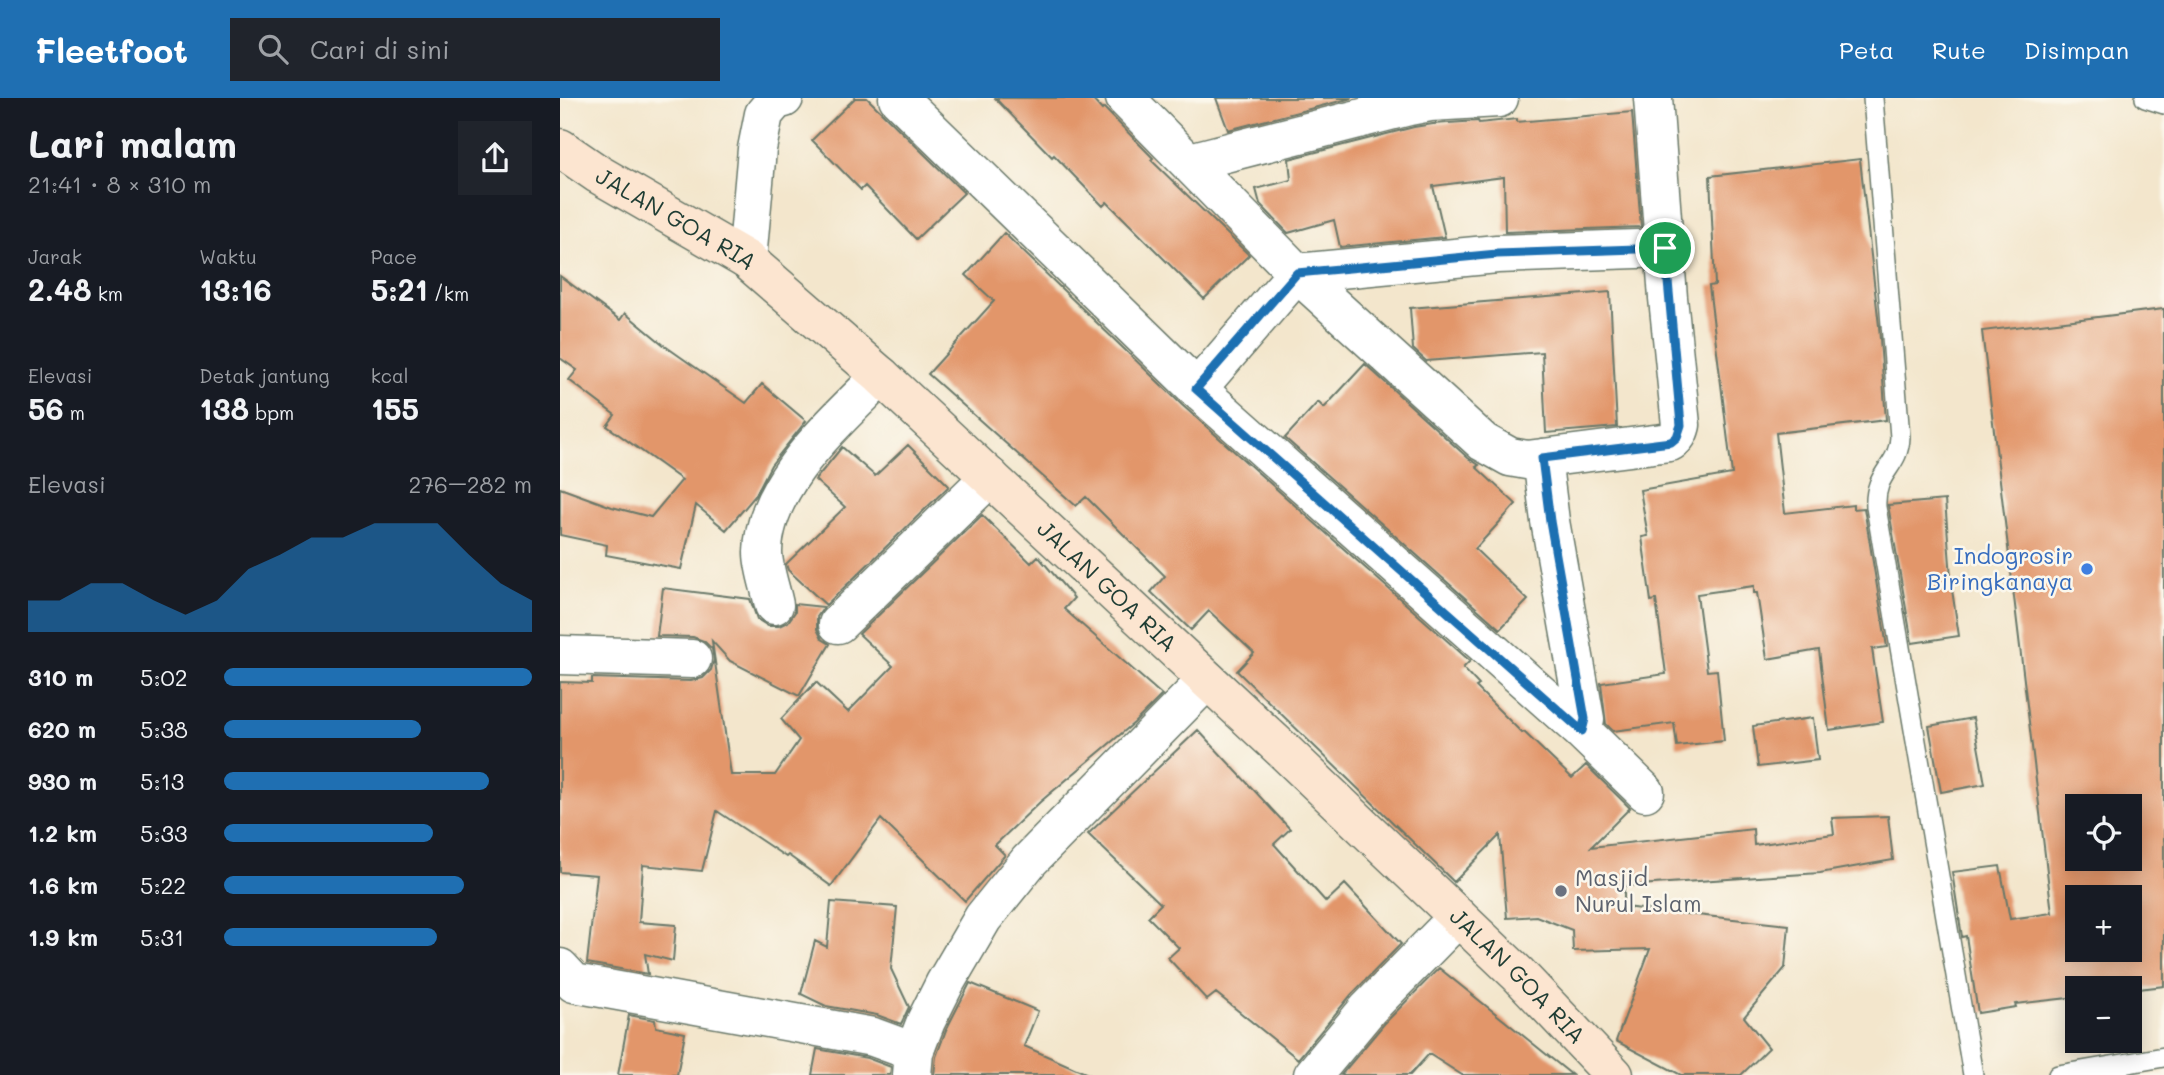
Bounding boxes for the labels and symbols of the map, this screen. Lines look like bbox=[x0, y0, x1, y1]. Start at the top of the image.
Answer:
street label: JALAN GOA RIA bbox=[591, 160, 764, 276]
pin bbox=[1635, 218, 1695, 278]
street label: JALAN GOA RIA bbox=[1031, 513, 1184, 658]
place label: Indogrosir Biringkanaya bbox=[1927, 540, 2073, 596]
marker: Indogrosir Biringkanaya bbox=[2079, 561, 2095, 577]
place label: Masjid Nurul Islam bbox=[1575, 862, 1702, 918]
marker: Masjid Nurul Islam bbox=[1553, 883, 1569, 899]
street label: JALAN GOA RIA bbox=[1444, 901, 1592, 1050]

